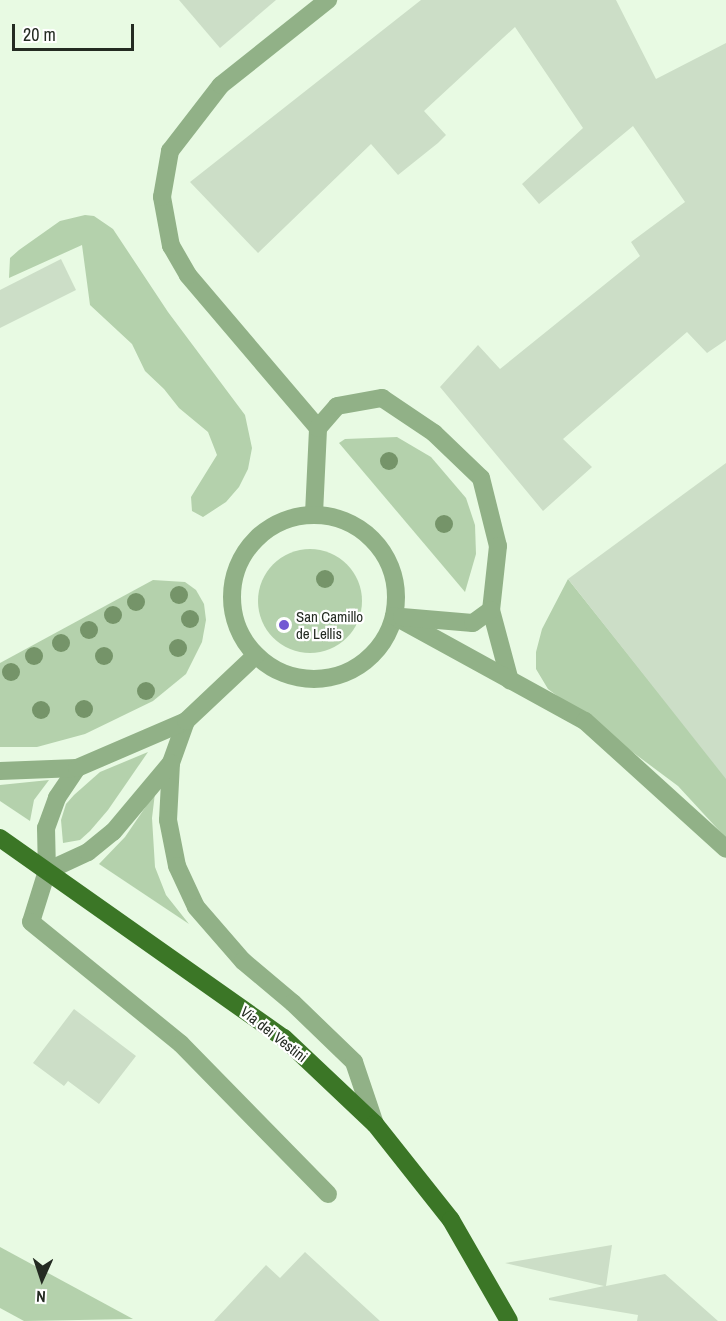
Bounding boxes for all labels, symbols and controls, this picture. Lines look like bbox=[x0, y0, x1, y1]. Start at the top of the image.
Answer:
scale bar bbox=[15, 12, 136, 50]
text: 20 m bbox=[23, 22, 56, 47]
place label: San Camillo de Lellis bbox=[296, 607, 363, 642]
marker: San Camillo de Lellis bbox=[277, 618, 291, 632]
street label: Via dei Vestini bbox=[237, 1002, 311, 1066]
north arrow bbox=[12, 1249, 72, 1309]
text: N bbox=[36, 1286, 46, 1308]

